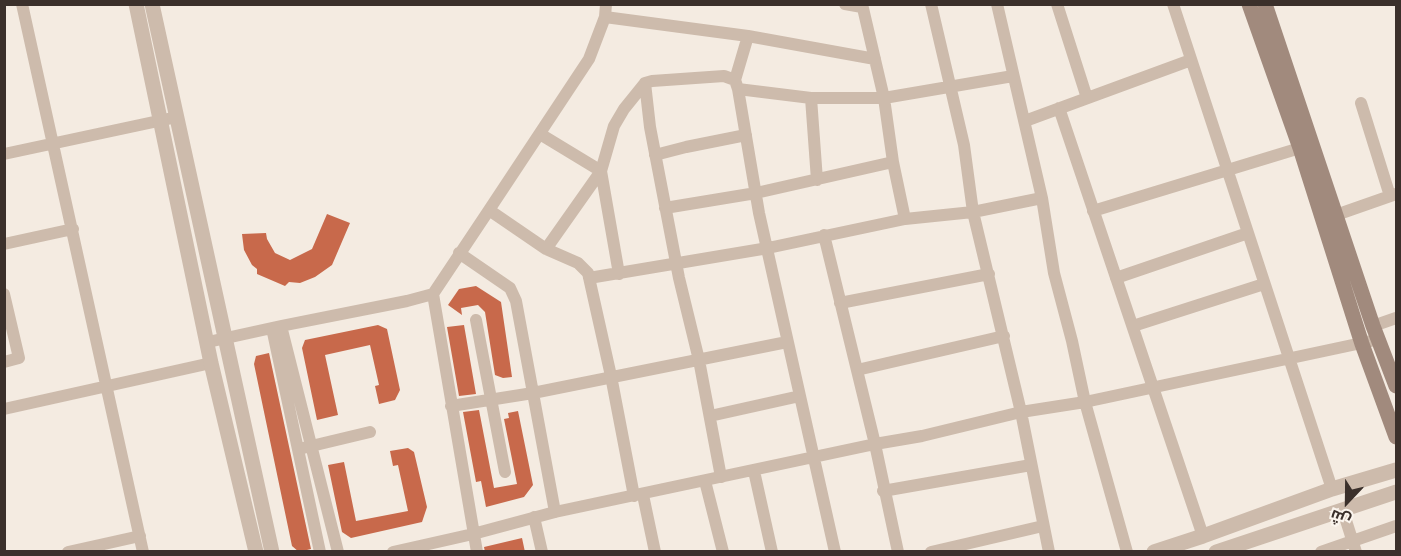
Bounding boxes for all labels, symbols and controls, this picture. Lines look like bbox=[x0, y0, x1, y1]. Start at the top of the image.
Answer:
north arrow bbox=[1317, 472, 1377, 532]
text: ش bbox=[1327, 505, 1354, 533]

